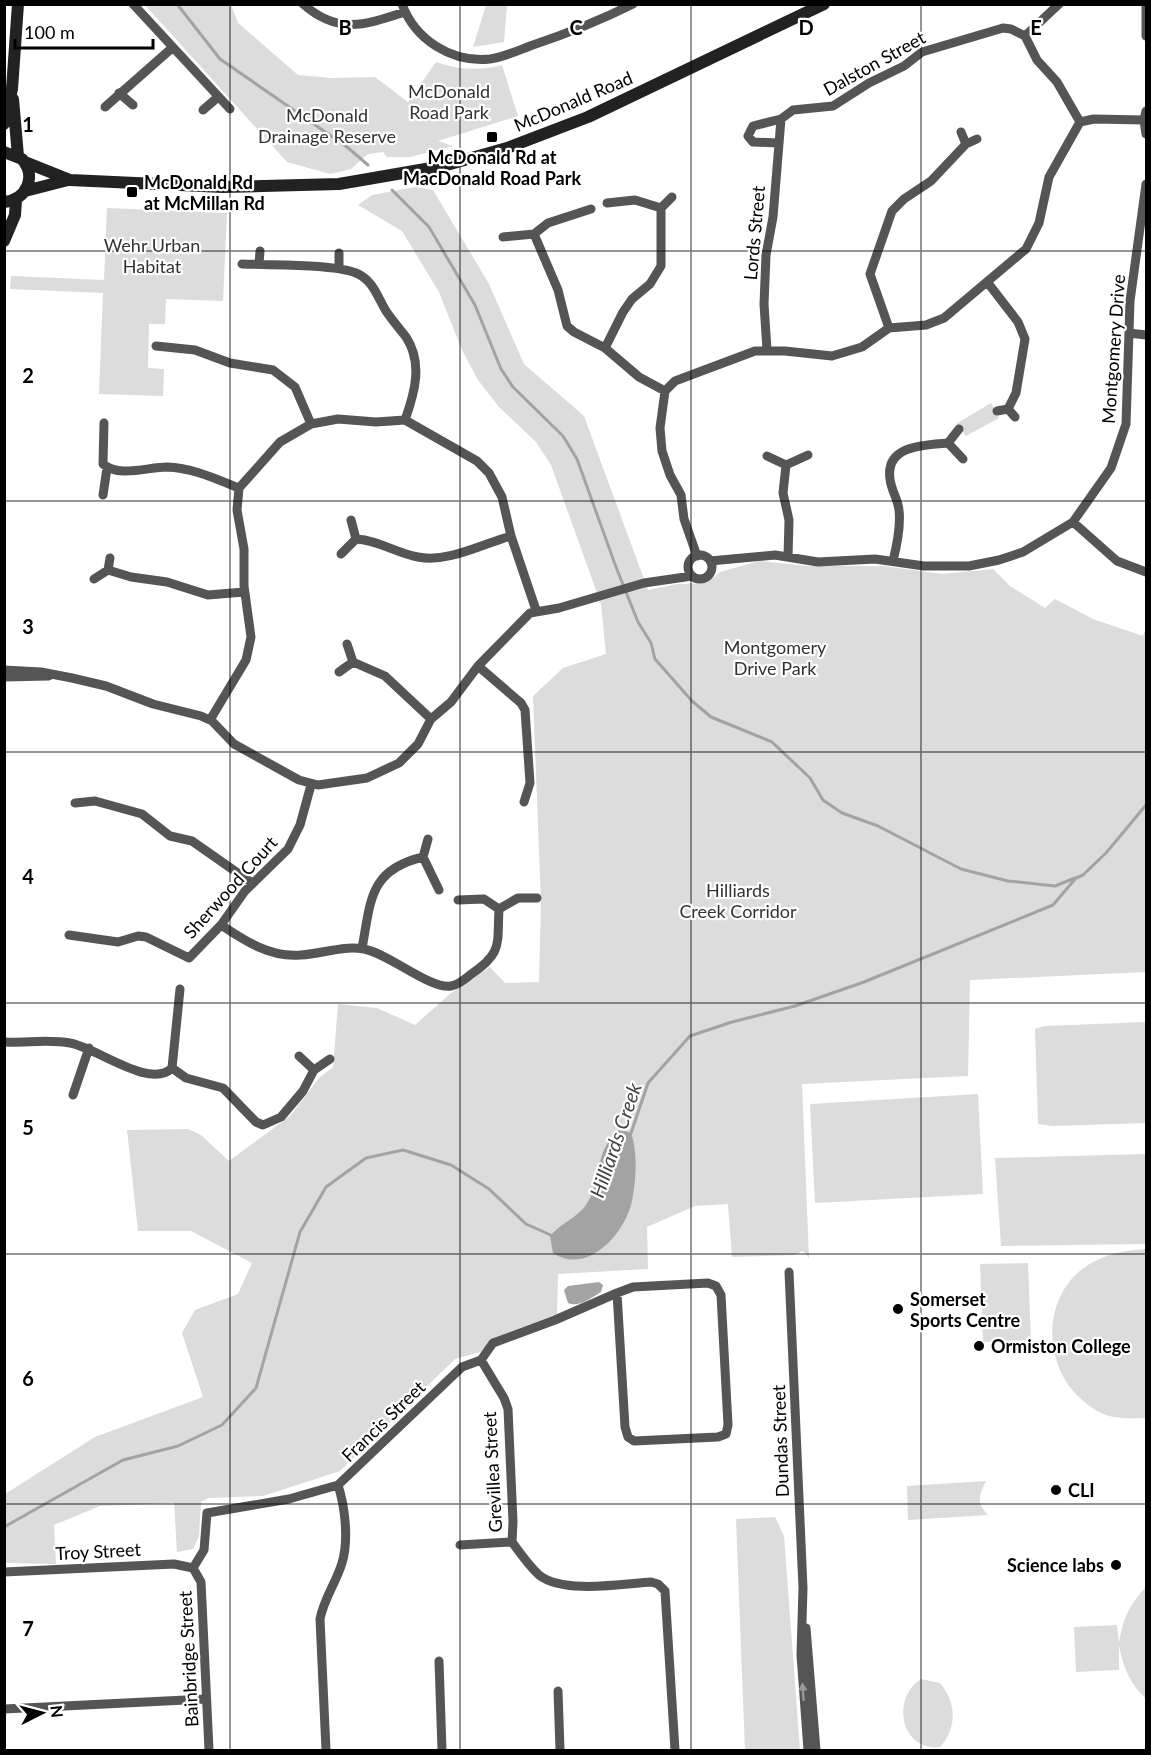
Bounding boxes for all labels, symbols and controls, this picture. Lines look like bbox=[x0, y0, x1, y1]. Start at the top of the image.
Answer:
scale bar bbox=[15, 12, 153, 50]
text: B bbox=[338, 15, 352, 39]
text: C bbox=[569, 15, 583, 39]
text: D bbox=[798, 15, 814, 39]
text: E bbox=[1030, 15, 1042, 39]
text: 100 m bbox=[24, 21, 75, 43]
street label: Dalston Street bbox=[819, 26, 929, 100]
street label: McDonald Road bbox=[510, 66, 636, 136]
park label: McDonald Road Park bbox=[408, 80, 490, 123]
park label: McDonald Drainage Reserve bbox=[258, 104, 396, 147]
text: 1 bbox=[22, 112, 34, 136]
marker: McDonald Rd at MacDonald Road Park bbox=[485, 130, 499, 144]
place label: McDonald Rd at MacDonald Road Park bbox=[403, 146, 581, 189]
place label: McDonald Rd at McMillan Rd bbox=[144, 171, 265, 214]
street label: Lords Street bbox=[739, 184, 769, 281]
marker: McDonald Rd at McMillan Rd bbox=[125, 185, 139, 199]
park label: Wehr Urban Habitat bbox=[104, 234, 200, 277]
street label: Montgomery Drive bbox=[1097, 274, 1129, 424]
text: 2 bbox=[22, 363, 34, 387]
text: 3 bbox=[22, 614, 34, 638]
park label: Montgomery Drive Park bbox=[724, 636, 827, 679]
street label: Sherwood Court bbox=[178, 831, 282, 943]
text: 4 bbox=[22, 864, 34, 888]
park label: Hilliards Creek Corridor bbox=[679, 879, 797, 922]
water label: Hilliards Creek bbox=[584, 1079, 646, 1200]
text: 5 bbox=[22, 1115, 34, 1139]
place label: Somerset Sports Centre bbox=[910, 1288, 1020, 1331]
marker: Somerset Sports Centre bbox=[891, 1302, 905, 1316]
place label: Ormiston College bbox=[991, 1335, 1131, 1357]
marker: Ormiston College bbox=[972, 1339, 986, 1353]
text: 6 bbox=[22, 1366, 34, 1390]
street label: Francis Street bbox=[337, 1375, 430, 1466]
street label: Dundas Street bbox=[767, 1384, 793, 1498]
street label: Grevillea Street bbox=[478, 1410, 506, 1533]
place label: CLI bbox=[1068, 1479, 1095, 1501]
marker: CLI bbox=[1049, 1483, 1063, 1497]
street label: Troy Street bbox=[55, 1538, 142, 1564]
place label: Science labs bbox=[1007, 1554, 1104, 1576]
marker: Science labs bbox=[1109, 1558, 1123, 1572]
street label: Bainbridge Street bbox=[173, 1590, 203, 1728]
text: 7 bbox=[22, 1616, 34, 1640]
north arrow bbox=[12, 1683, 72, 1743]
one-way arrow bbox=[799, 1683, 808, 1702]
text: N bbox=[47, 1704, 68, 1719]

